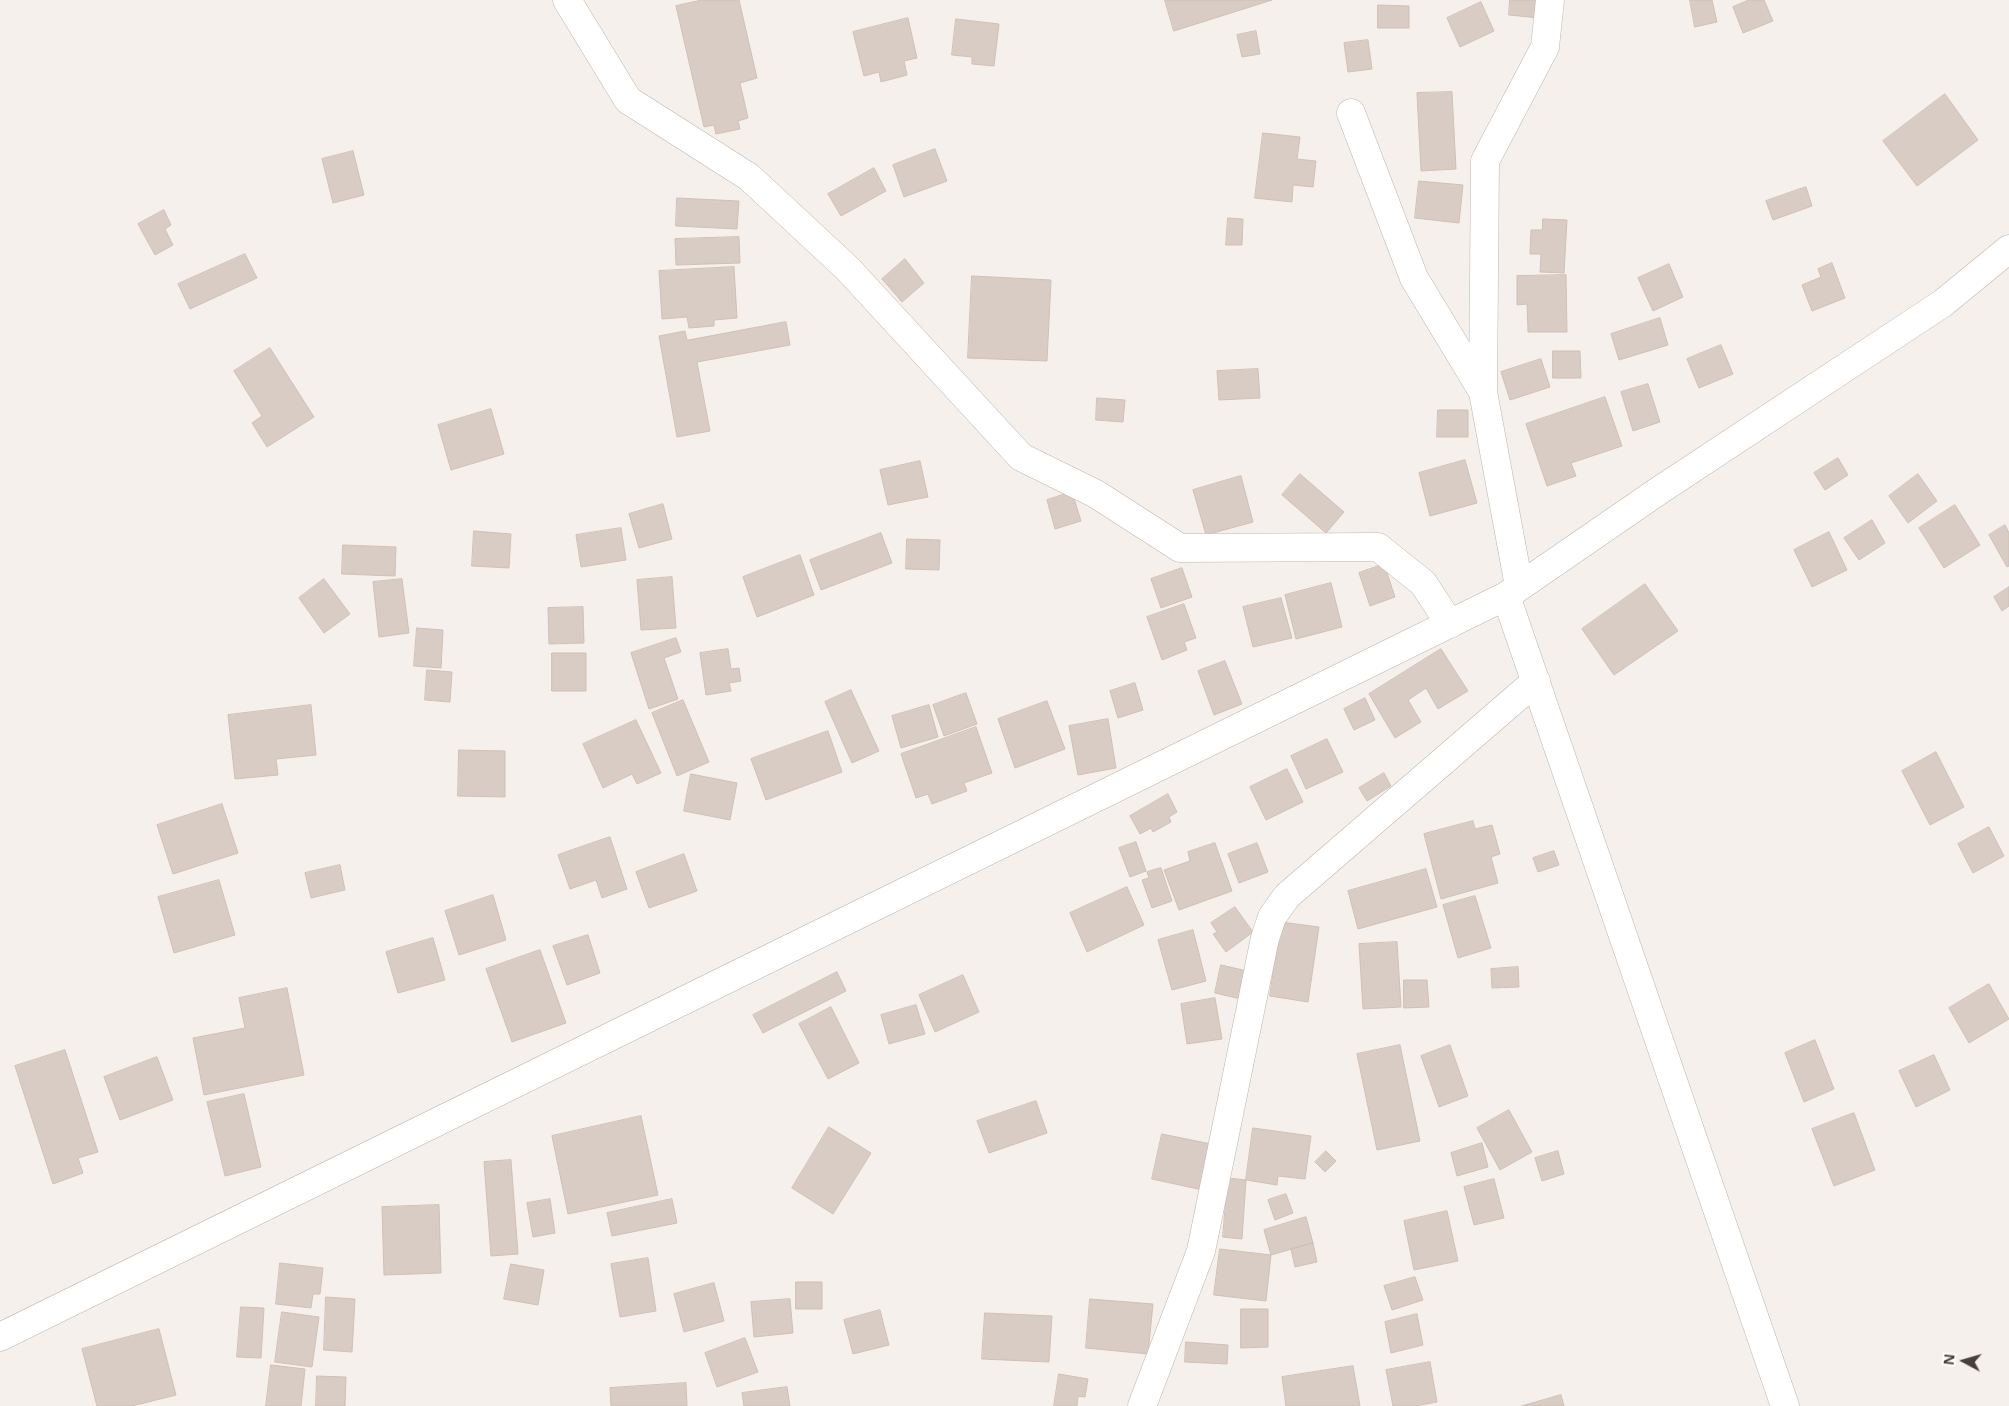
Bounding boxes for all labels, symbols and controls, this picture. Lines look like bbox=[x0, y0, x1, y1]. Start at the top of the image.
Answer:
north arrow bbox=[1939, 1336, 1989, 1386]
text: N bbox=[1939, 1353, 1959, 1366]

